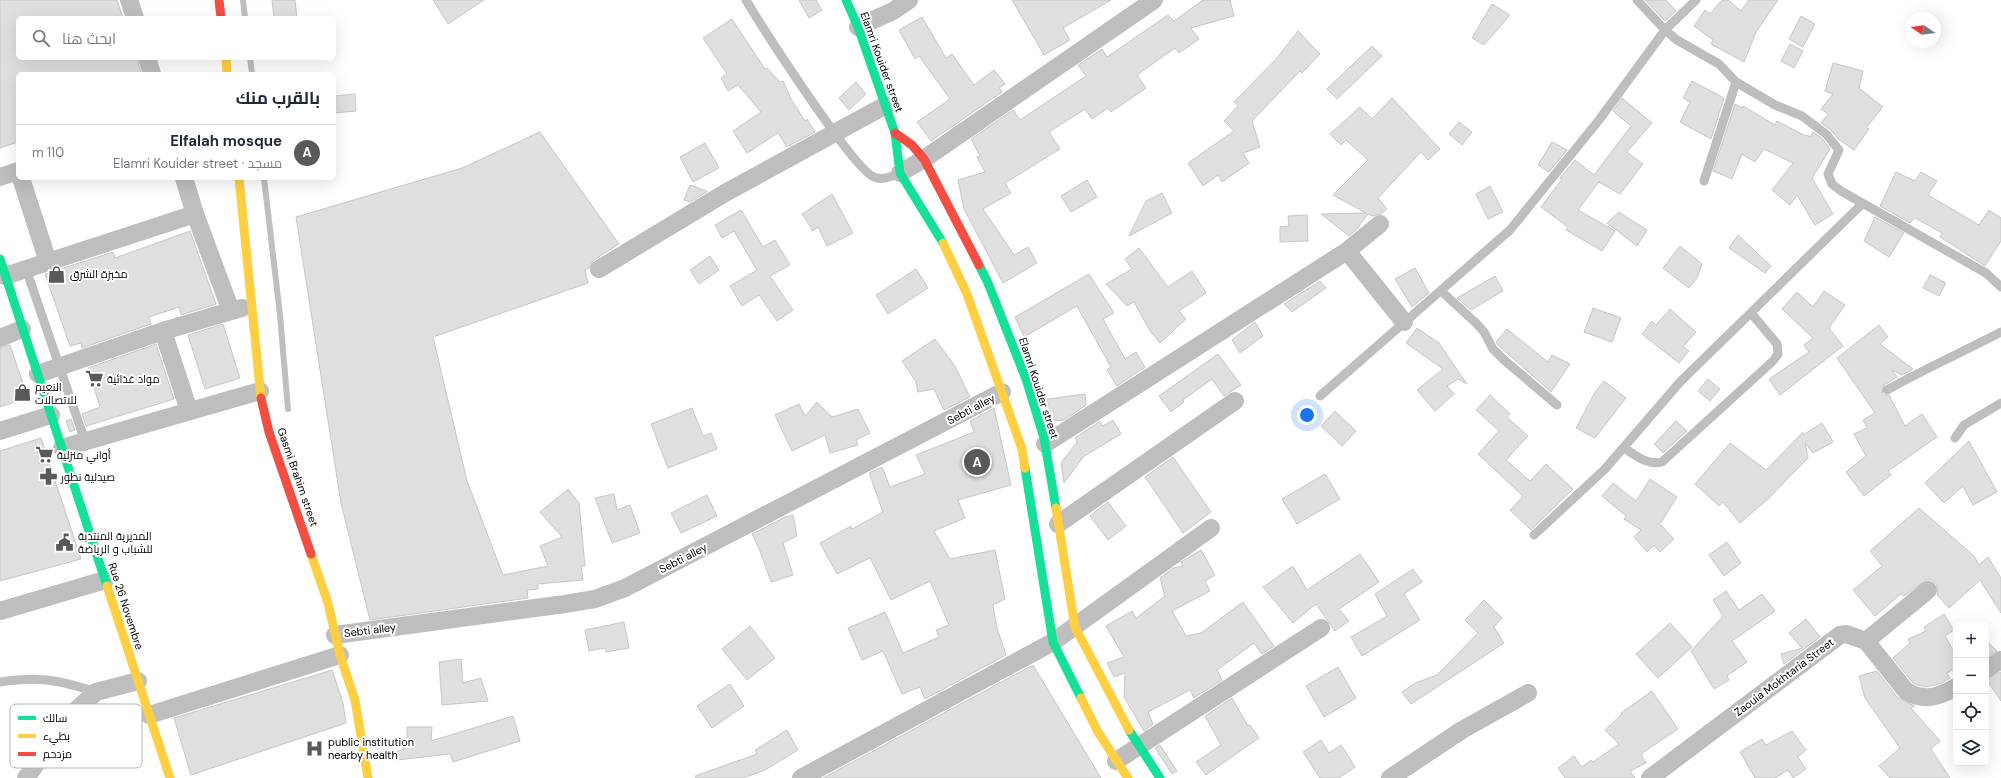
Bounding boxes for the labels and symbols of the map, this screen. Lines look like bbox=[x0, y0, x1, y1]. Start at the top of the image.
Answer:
street label: Elamri Kouider street bbox=[857, 10, 907, 114]
north arrow bbox=[1905, 12, 1941, 48]
shop icon: مخبزة الشرق bbox=[47, 264, 67, 284]
place label: مخبزة الشرق bbox=[70, 267, 128, 281]
street label: Elamri Kouider street bbox=[1016, 336, 1062, 440]
supermarket icon: مواد غذائية bbox=[84, 369, 104, 389]
place label: مواد غذائية bbox=[107, 372, 160, 386]
place label: النعيم للاتصالات bbox=[35, 380, 77, 407]
shop icon: النعيم للاتصالات bbox=[12, 383, 32, 403]
street label: Sebti alley bbox=[945, 391, 997, 427]
your location bbox=[1297, 405, 1317, 425]
street label: Gasmi Brahim street bbox=[275, 426, 321, 528]
supermarket icon: أواني منزلية bbox=[34, 445, 54, 465]
pin: A bbox=[964, 447, 990, 477]
place label: أواني منزلية bbox=[57, 448, 111, 464]
pharmacy icon: صيدلية نطور bbox=[38, 467, 58, 487]
place label: صيدلية نطور bbox=[60, 470, 115, 484]
place label: المديرية المنتدبة للشباب و الرياضة bbox=[78, 529, 153, 556]
public building icon: المديرية المنتدبة للشباب و الرياضة bbox=[55, 532, 75, 552]
street label: Sebti alley bbox=[657, 540, 709, 576]
street label: Rue 26 Novembre bbox=[105, 561, 147, 651]
street label: Sebti alley bbox=[343, 620, 397, 640]
street label: Zaouia Mokhtaria Street bbox=[1731, 635, 1837, 719]
legend bbox=[10, 704, 142, 768]
text: سالك bbox=[43, 711, 67, 725]
text: بطيء bbox=[43, 729, 70, 745]
place label: public institution nearby health bbox=[328, 735, 414, 762]
hospital icon: public institution nearby health bbox=[305, 738, 325, 758]
text: مزدحم bbox=[43, 747, 72, 762]

